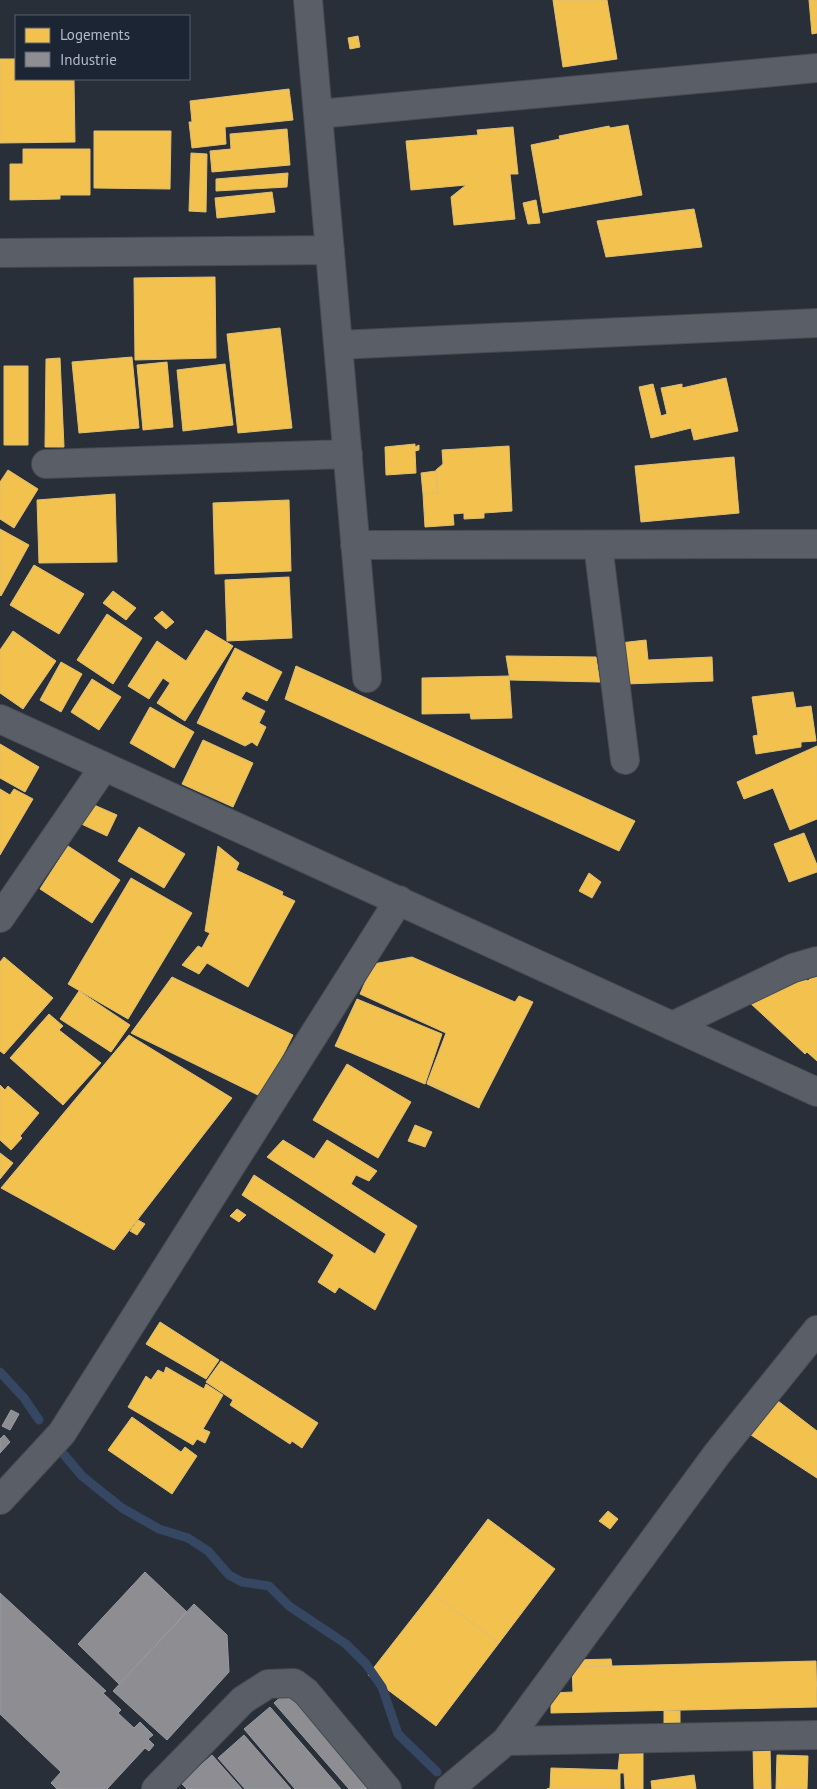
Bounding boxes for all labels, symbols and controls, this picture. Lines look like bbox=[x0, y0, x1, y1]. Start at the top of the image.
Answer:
legend bbox=[15, 15, 190, 80]
text: Logements bbox=[60, 25, 130, 44]
text: Industrie bbox=[60, 50, 117, 69]

